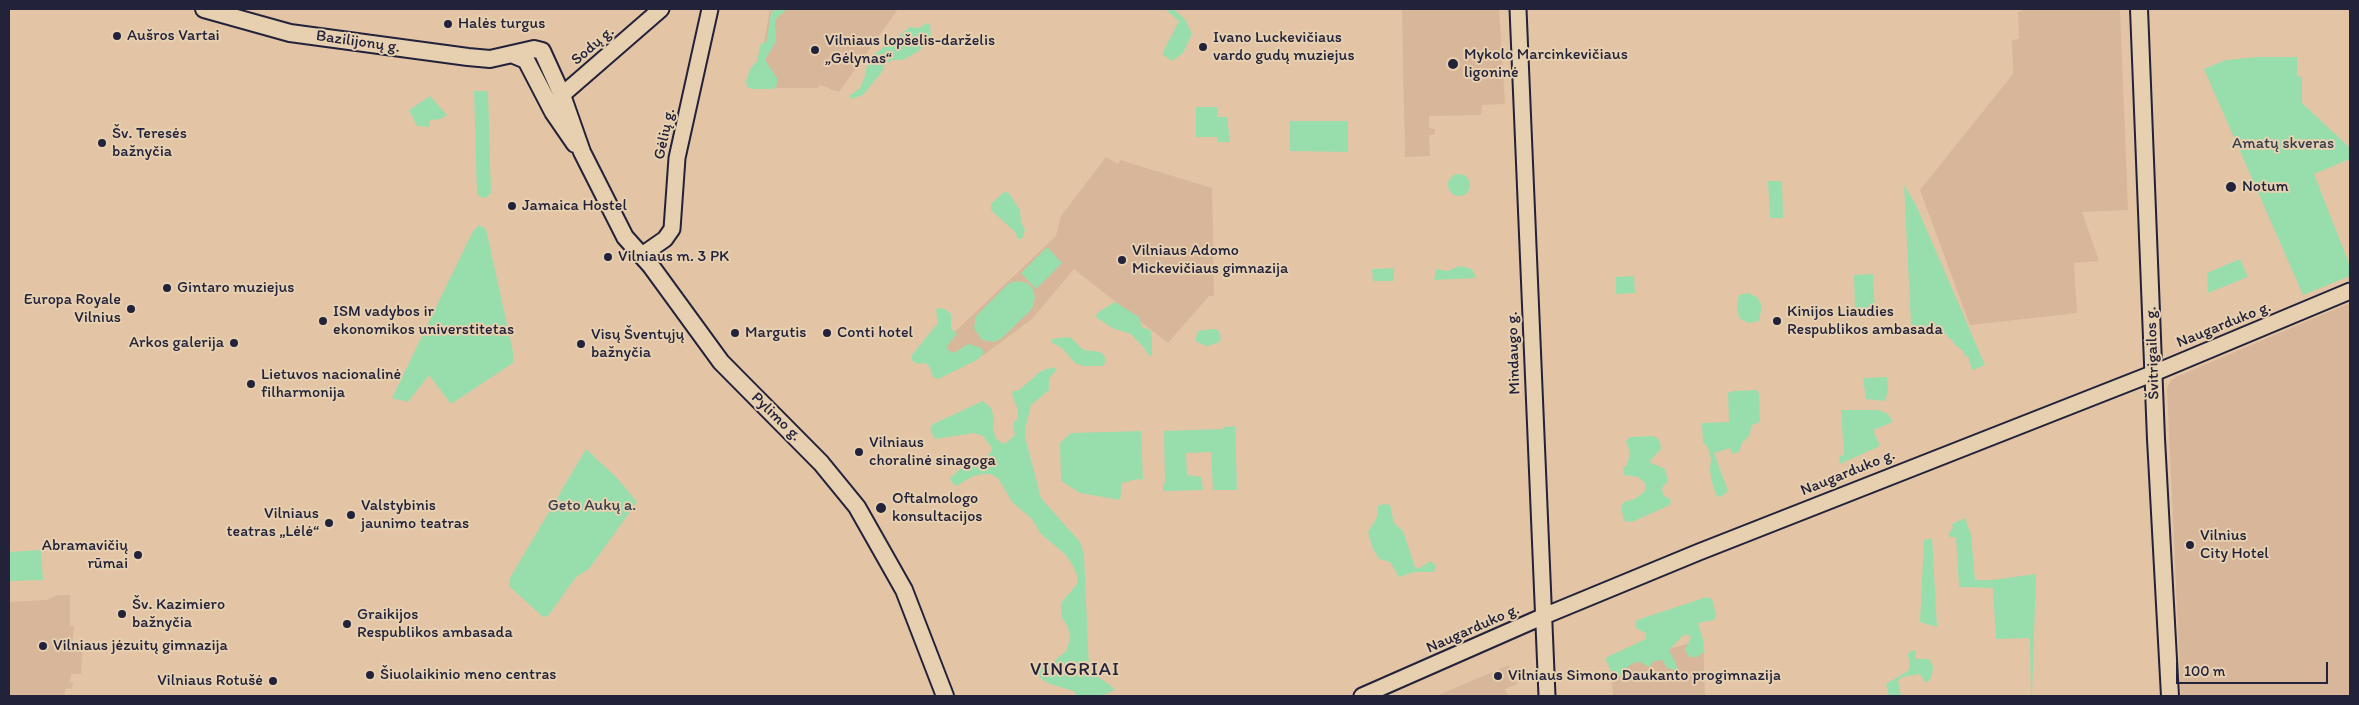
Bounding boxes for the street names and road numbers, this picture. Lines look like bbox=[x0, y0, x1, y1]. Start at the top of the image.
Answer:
street label: Sodų g. bbox=[568, 22, 618, 70]
street label: Bazilijonų g. bbox=[315, 27, 401, 57]
street label: Gėlių g. bbox=[650, 107, 680, 161]
street label: Naugarduko g. bbox=[2174, 297, 2274, 353]
street label: Švitrigailos g. bbox=[2142, 306, 2164, 400]
street label: Mindaugo g. bbox=[1503, 311, 1525, 395]
street label: Pylimo g. bbox=[747, 388, 805, 446]
street label: Naugarduko g. bbox=[1798, 445, 1898, 501]
street label: Naugarduko g. bbox=[1423, 600, 1523, 658]

